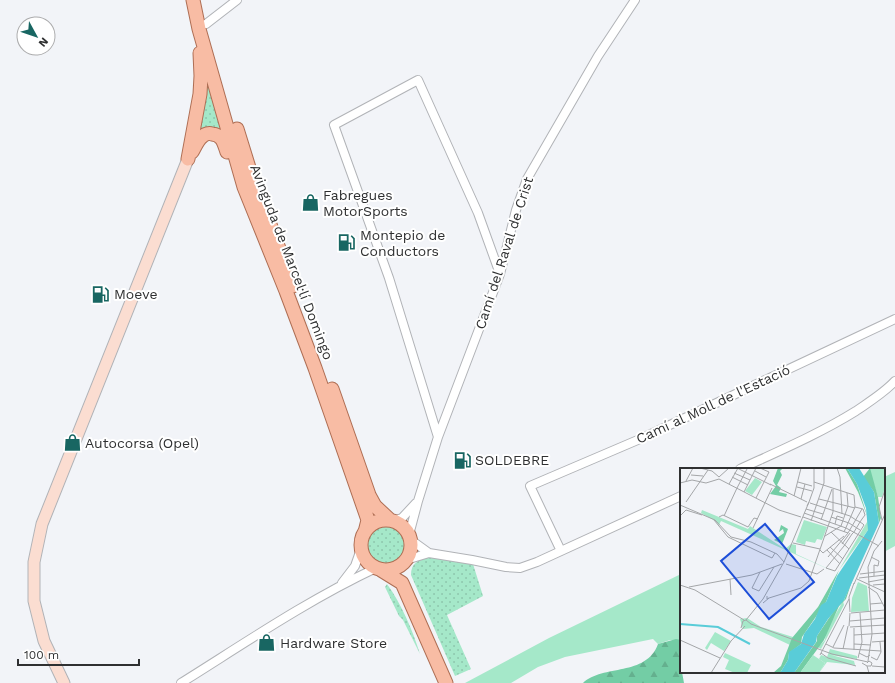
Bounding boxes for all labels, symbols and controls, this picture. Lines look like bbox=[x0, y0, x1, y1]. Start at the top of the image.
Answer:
north arrow bbox=[16, 16, 56, 56]
text: N bbox=[36, 35, 51, 49]
street label: Avinguda de Marcel·lí Domingo bbox=[247, 162, 337, 362]
street label: Camí del Raval de Crist bbox=[472, 175, 536, 331]
place label: Fabregues MotorSports bbox=[323, 187, 408, 219]
shop icon: Fabregues MotorSports bbox=[300, 193, 320, 213]
place label: Montepio de Conductors bbox=[360, 227, 445, 259]
fuel station icon: Montepio de Conductors bbox=[337, 233, 357, 253]
fuel station icon: Moeve bbox=[91, 284, 111, 304]
place label: Moeve bbox=[114, 286, 157, 302]
street label: Camí al Moll de l'Estació bbox=[634, 361, 792, 447]
shop icon: Autocorsa (Opel) bbox=[62, 433, 82, 453]
place label: Autocorsa (Opel) bbox=[85, 435, 199, 451]
fuel station icon: SOLDEBRE bbox=[452, 450, 472, 470]
place label: SOLDEBRE bbox=[475, 452, 549, 468]
inset map bbox=[680, 468, 885, 673]
shop icon: Hardware Store bbox=[257, 633, 277, 653]
place label: Hardware Store bbox=[280, 635, 387, 651]
scale bar bbox=[18, 641, 139, 667]
text: 100 m bbox=[24, 648, 59, 662]

